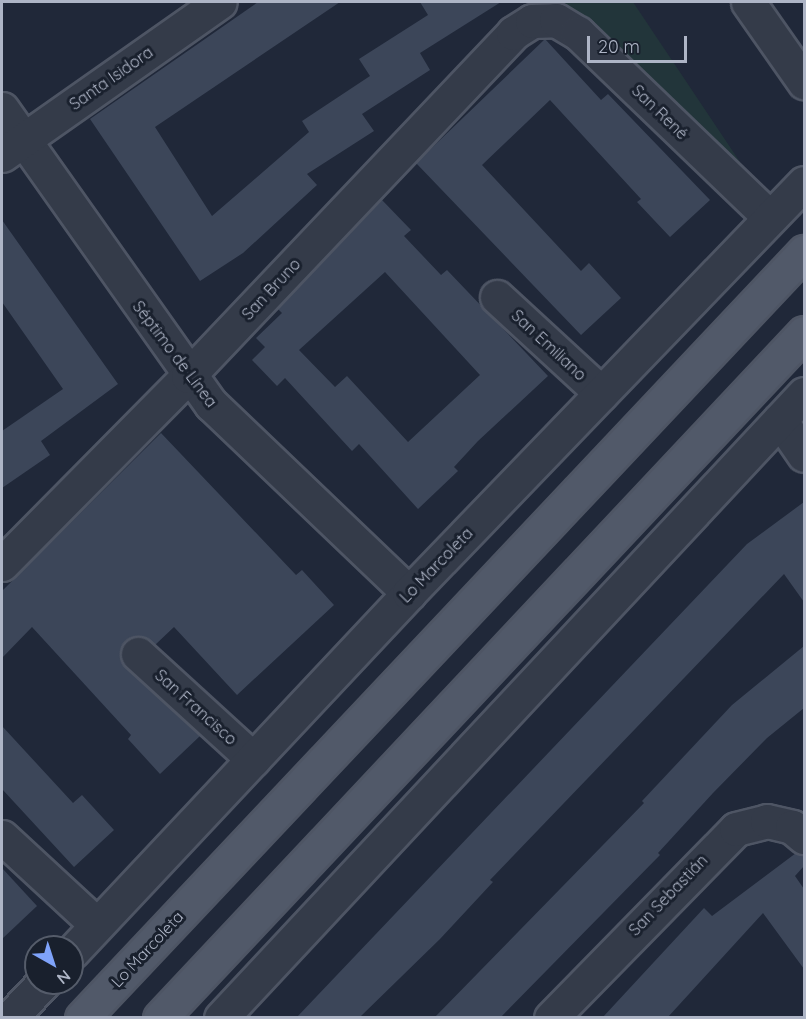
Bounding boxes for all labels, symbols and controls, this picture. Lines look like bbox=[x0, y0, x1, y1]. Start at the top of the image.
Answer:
scale bar bbox=[590, 24, 690, 62]
text: 20 m bbox=[598, 35, 640, 58]
street label: Santa Isidora bbox=[66, 42, 156, 114]
street label: San René bbox=[628, 81, 692, 143]
street label: San Bruno bbox=[238, 254, 304, 324]
street label: Séptimo de Línea bbox=[129, 297, 221, 411]
street label: San Emiliano bbox=[508, 306, 590, 384]
street label: Lo Marcoleta bbox=[395, 523, 477, 607]
street label: San Francisco bbox=[151, 665, 241, 749]
street label: San Sebastián bbox=[625, 851, 711, 939]
street label: Lo Marcoleta bbox=[107, 907, 187, 991]
north arrow bbox=[24, 935, 84, 995]
text: N bbox=[53, 966, 75, 989]

